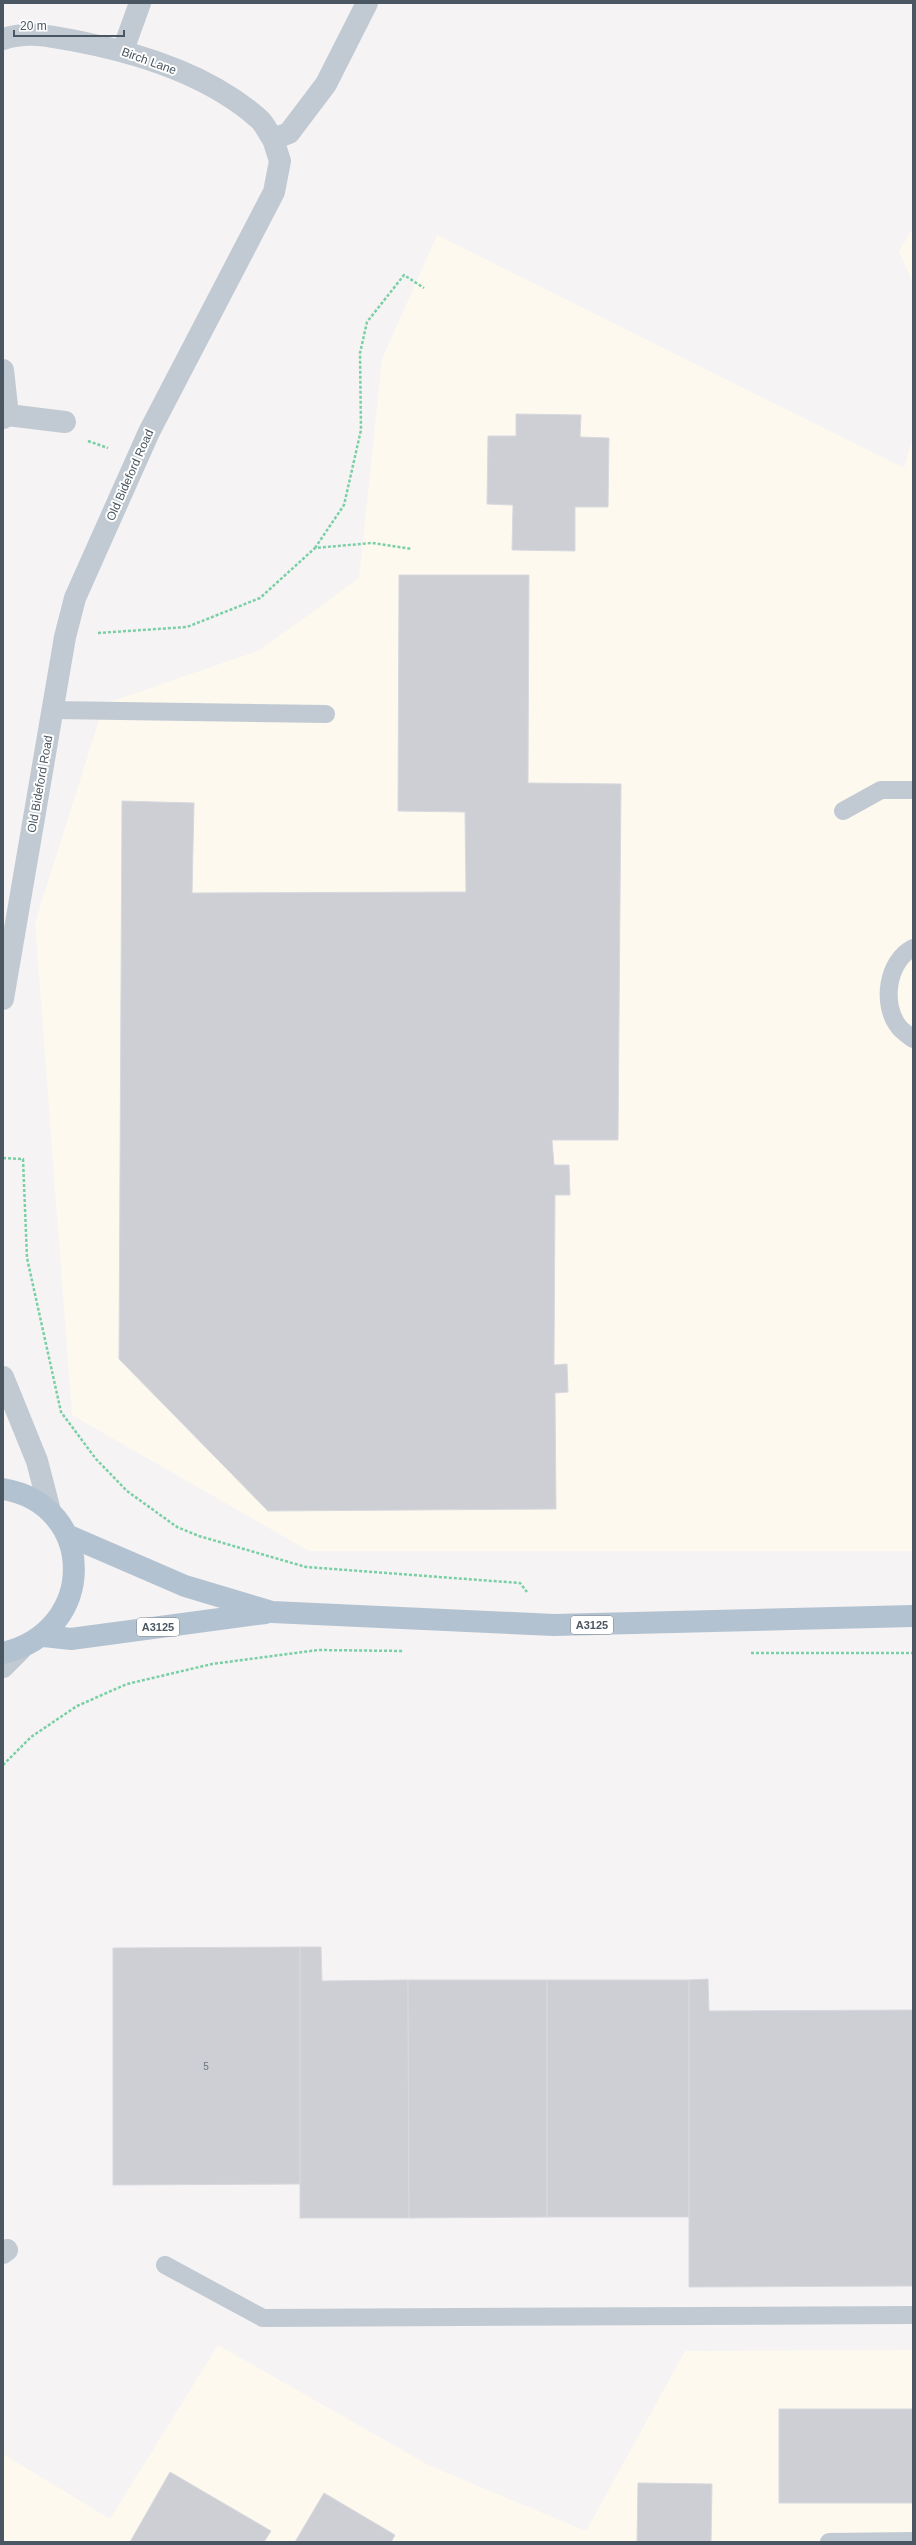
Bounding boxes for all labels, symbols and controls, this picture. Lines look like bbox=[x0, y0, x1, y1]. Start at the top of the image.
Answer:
scale bar bbox=[14, 12, 124, 38]
text: 20 m bbox=[20, 19, 47, 33]
street label: Birch Lane bbox=[120, 45, 179, 77]
street label: Old Bideford Road bbox=[104, 427, 156, 523]
street label: Old Bideford Road bbox=[25, 734, 55, 834]
road number: A3125 bbox=[571, 1616, 613, 1634]
road number: A3125 bbox=[137, 1618, 179, 1636]
house number: 5 bbox=[203, 2061, 209, 2072]

